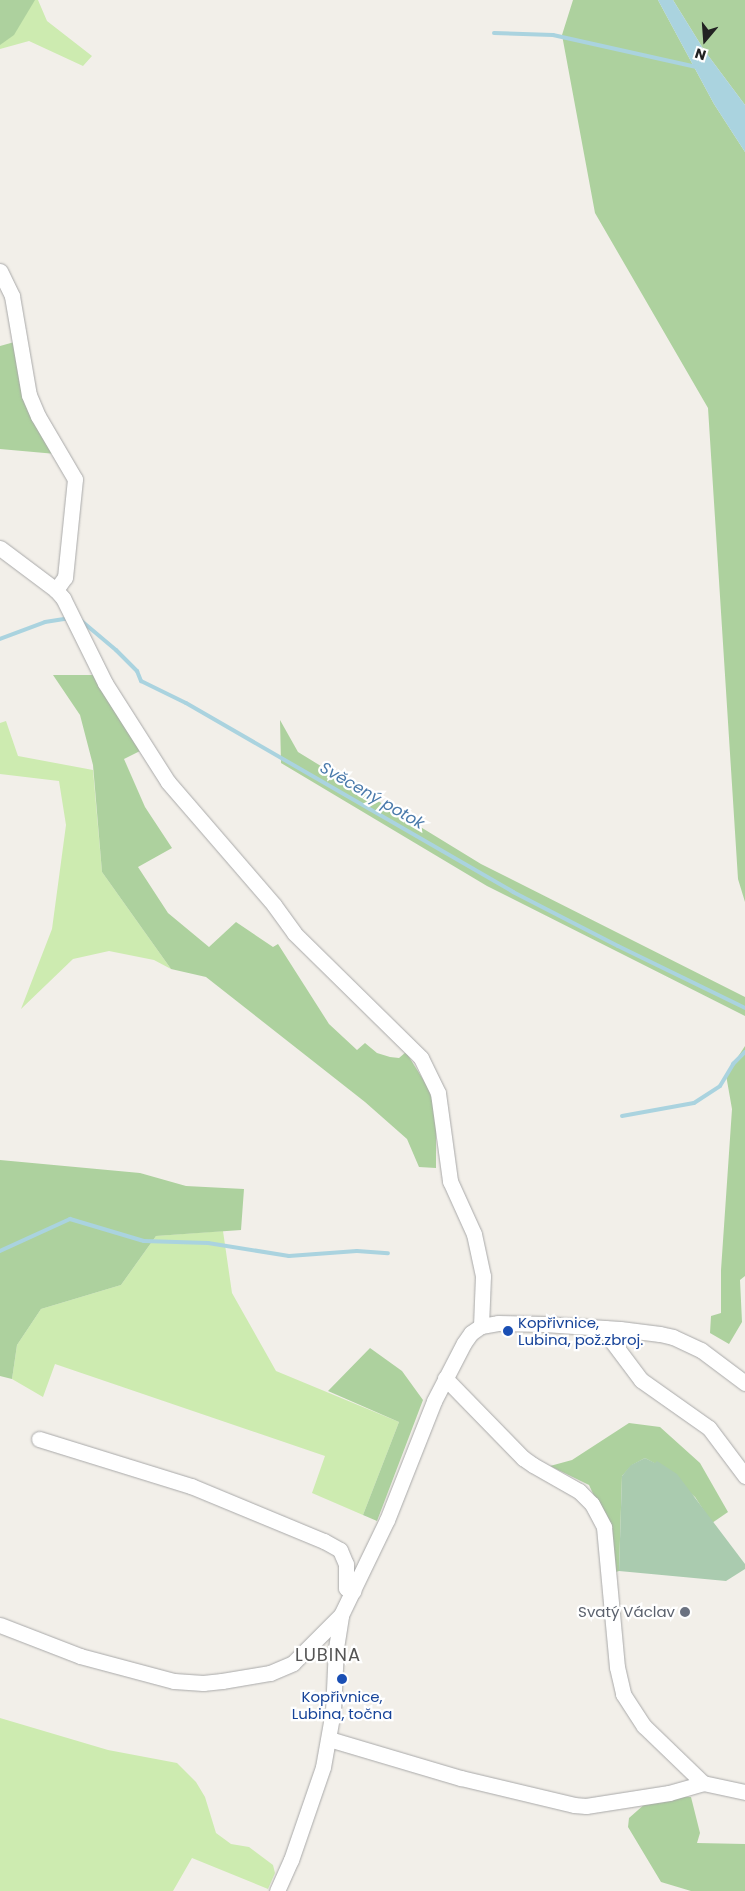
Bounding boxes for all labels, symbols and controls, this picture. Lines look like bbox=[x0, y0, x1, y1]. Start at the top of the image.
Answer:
north arrow bbox=[680, 15, 730, 65]
text: N bbox=[692, 43, 708, 65]
water label: Svěcený potok bbox=[316, 758, 428, 834]
place label: Kopřivnice, Lubina, pož.zbroj. bbox=[518, 1313, 643, 1348]
marker: Kopřivnice, Lubina, pož.zbroj. bbox=[502, 1325, 514, 1337]
place label: Svatý Václav bbox=[578, 1603, 675, 1621]
marker: Svatý Václav bbox=[679, 1606, 691, 1618]
district label: LUBINA bbox=[294, 1644, 362, 1666]
marker: Kopřivnice, Lubina, točna bbox=[336, 1673, 348, 1685]
place label: Kopřivnice, Lubina, točna bbox=[292, 1687, 392, 1722]

